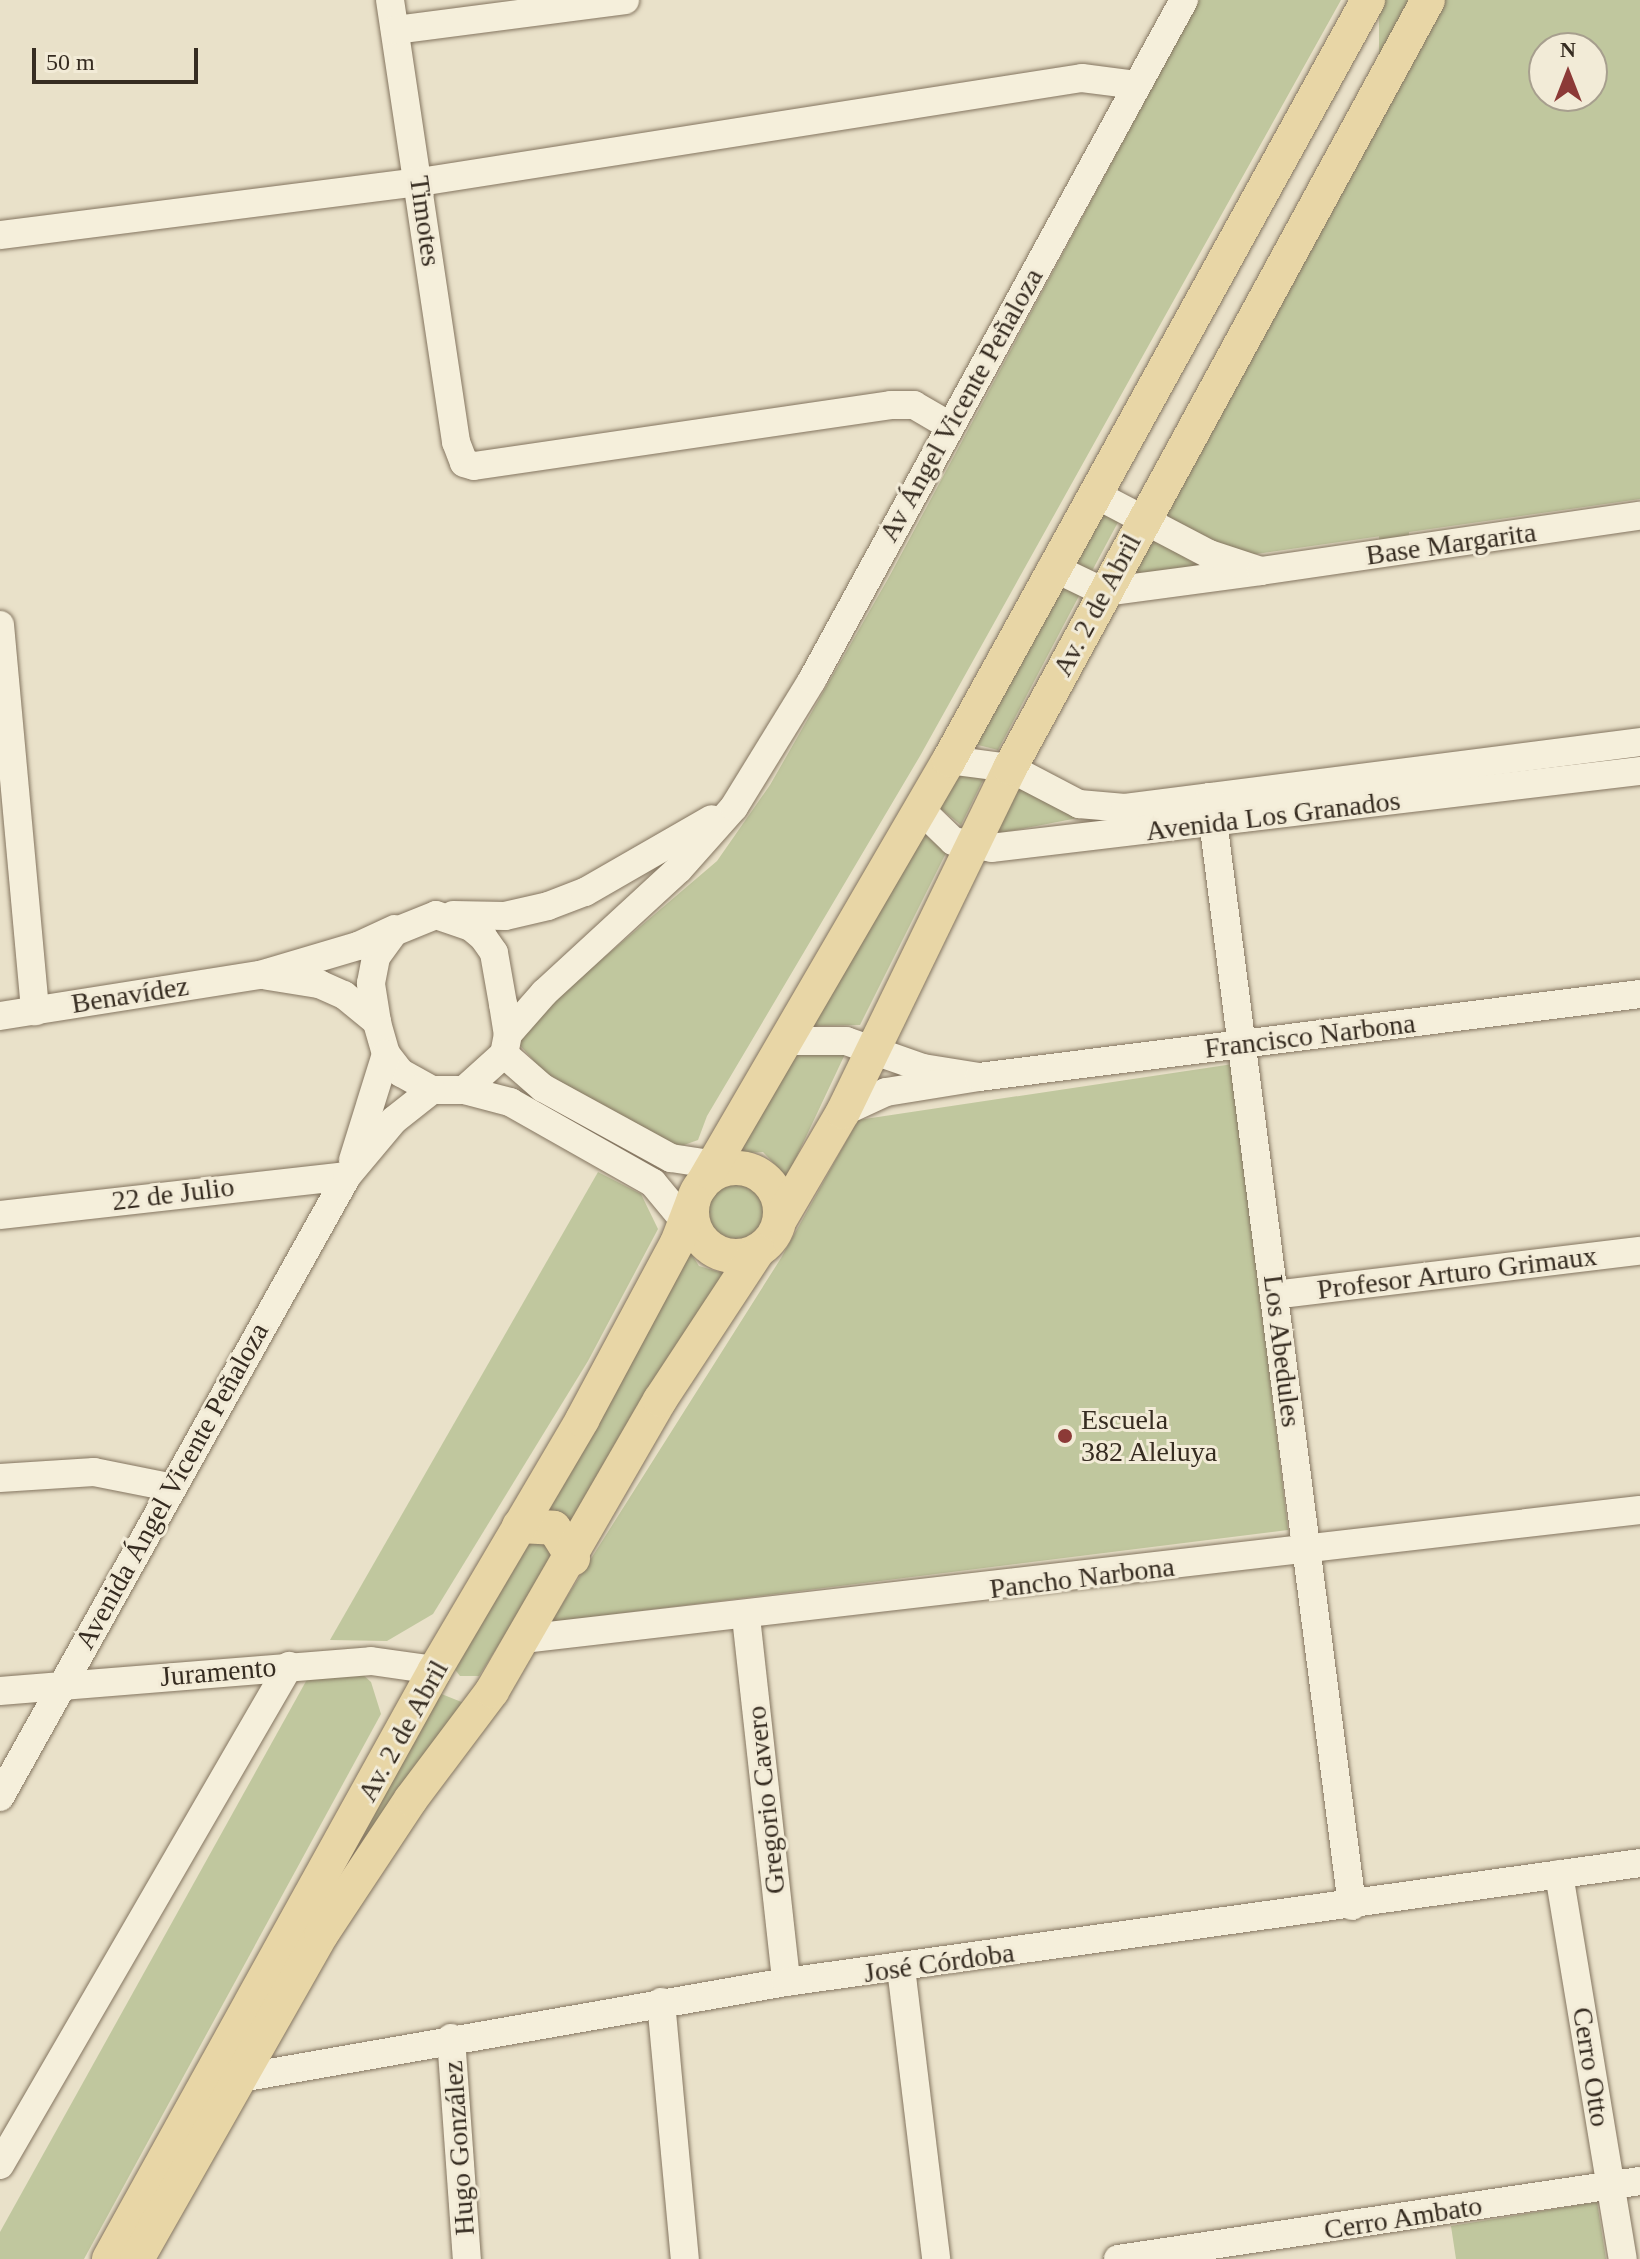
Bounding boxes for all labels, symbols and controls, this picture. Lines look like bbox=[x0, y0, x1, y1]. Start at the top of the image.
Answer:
scale bar bbox=[36, 32, 202, 82]
north arrow bbox=[1528, 32, 1608, 112]
text: N bbox=[1560, 37, 1576, 62]
text: 50 m bbox=[46, 49, 95, 75]
street label: Timotes bbox=[402, 174, 448, 268]
street label: Av Ángel Vicente Peñaloza bbox=[872, 262, 1050, 548]
street label: Base Margarita bbox=[1364, 515, 1538, 573]
street label: Av. 2 de Abril bbox=[1045, 527, 1149, 683]
street label: Avenida Los Granados bbox=[1144, 784, 1402, 848]
street label: Benavídez bbox=[69, 969, 191, 1021]
street label: Francisco Narbona bbox=[1203, 1006, 1417, 1066]
street label: 22 de Julio bbox=[110, 1170, 236, 1218]
street label: Profesor Arturo Grimaux bbox=[1314, 1239, 1600, 1307]
street label: Los Abedules bbox=[1256, 1272, 1308, 1430]
street label: Avenida Ángel Vicente Peñaloza bbox=[68, 1317, 276, 1655]
place label: Escuela 382 Aleluya bbox=[1081, 1403, 1219, 1469]
marker: Escuela 382 Aleluya bbox=[1056, 1427, 1074, 1445]
street label: Pancho Narbona bbox=[988, 1550, 1176, 1606]
street label: Juramento bbox=[158, 1650, 278, 1694]
street label: Av. 2 de Abril bbox=[350, 1654, 456, 1808]
street label: Gregorio Cavero bbox=[739, 1704, 793, 1896]
street label: José Córdoba bbox=[862, 1936, 1016, 1990]
street label: Cerro Otto bbox=[1565, 2005, 1617, 2129]
street label: Hugo González bbox=[436, 2060, 482, 2236]
street label: Cerro Ambato bbox=[1321, 2189, 1485, 2247]

